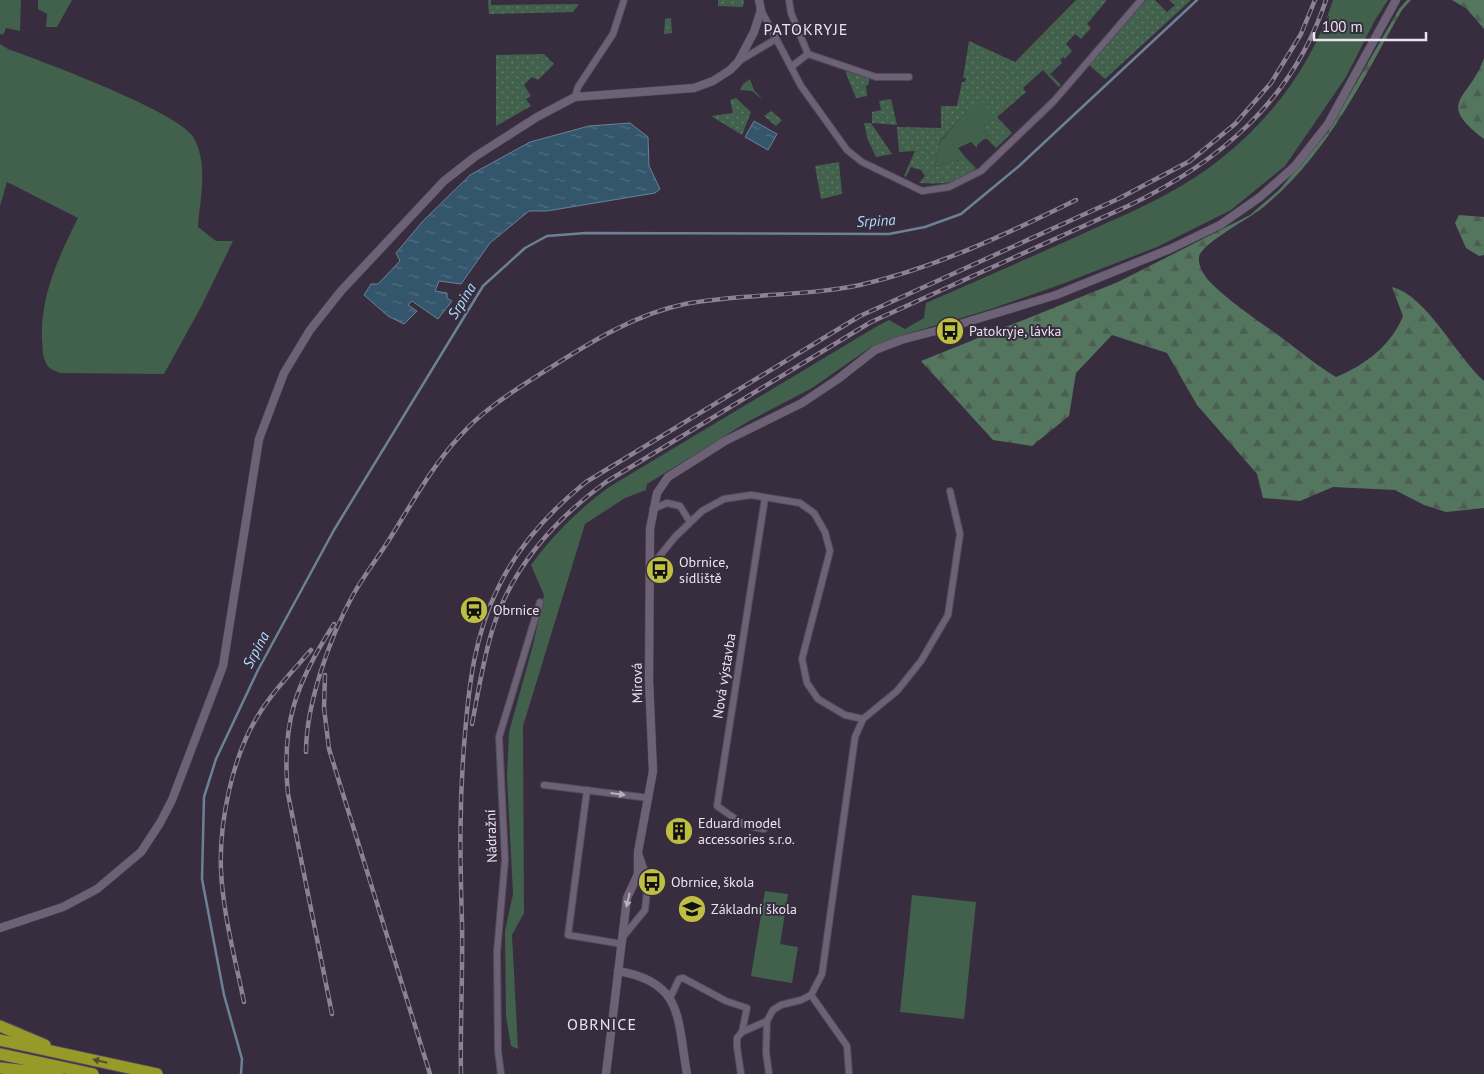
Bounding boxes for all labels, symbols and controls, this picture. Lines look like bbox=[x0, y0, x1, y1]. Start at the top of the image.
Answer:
scale bar bbox=[1314, 10, 1426, 42]
text: 100 m bbox=[1322, 17, 1363, 36]
district label: PATOKRYJE bbox=[764, 19, 848, 39]
water label: Srpina bbox=[856, 210, 897, 231]
water label: Srpina bbox=[443, 279, 480, 322]
bus stop icon: Patokryje, lávka bbox=[935, 316, 965, 346]
place label: Patokryje, lávka bbox=[969, 322, 1061, 340]
place label: Obrnice, sídliště bbox=[679, 553, 729, 587]
bus stop icon: Obrnice, sídliště bbox=[645, 555, 675, 585]
station icon: Obrnice bbox=[459, 595, 489, 625]
place label: Obrnice bbox=[493, 601, 539, 619]
water label: Srpina bbox=[238, 627, 273, 671]
street label: Nová výstavba bbox=[708, 632, 740, 720]
street label: Mírová bbox=[628, 662, 646, 703]
one-way arrow bbox=[610, 790, 626, 798]
street label: Nádražní bbox=[481, 809, 501, 863]
place label: Eduard model accessories s.r.o. bbox=[698, 814, 795, 848]
building icon: Eduard model accessories s.r.o. bbox=[664, 816, 694, 846]
bus stop icon: Obrnice, škola bbox=[637, 867, 667, 897]
place label: Obrnice, škola bbox=[671, 873, 754, 891]
one-way arrow bbox=[624, 892, 632, 908]
school or university icon: Základní škola bbox=[677, 894, 707, 924]
place label: Základní škola bbox=[711, 900, 797, 918]
district label: OBRNICE bbox=[567, 1014, 637, 1034]
one-way arrow bbox=[93, 1057, 108, 1065]

